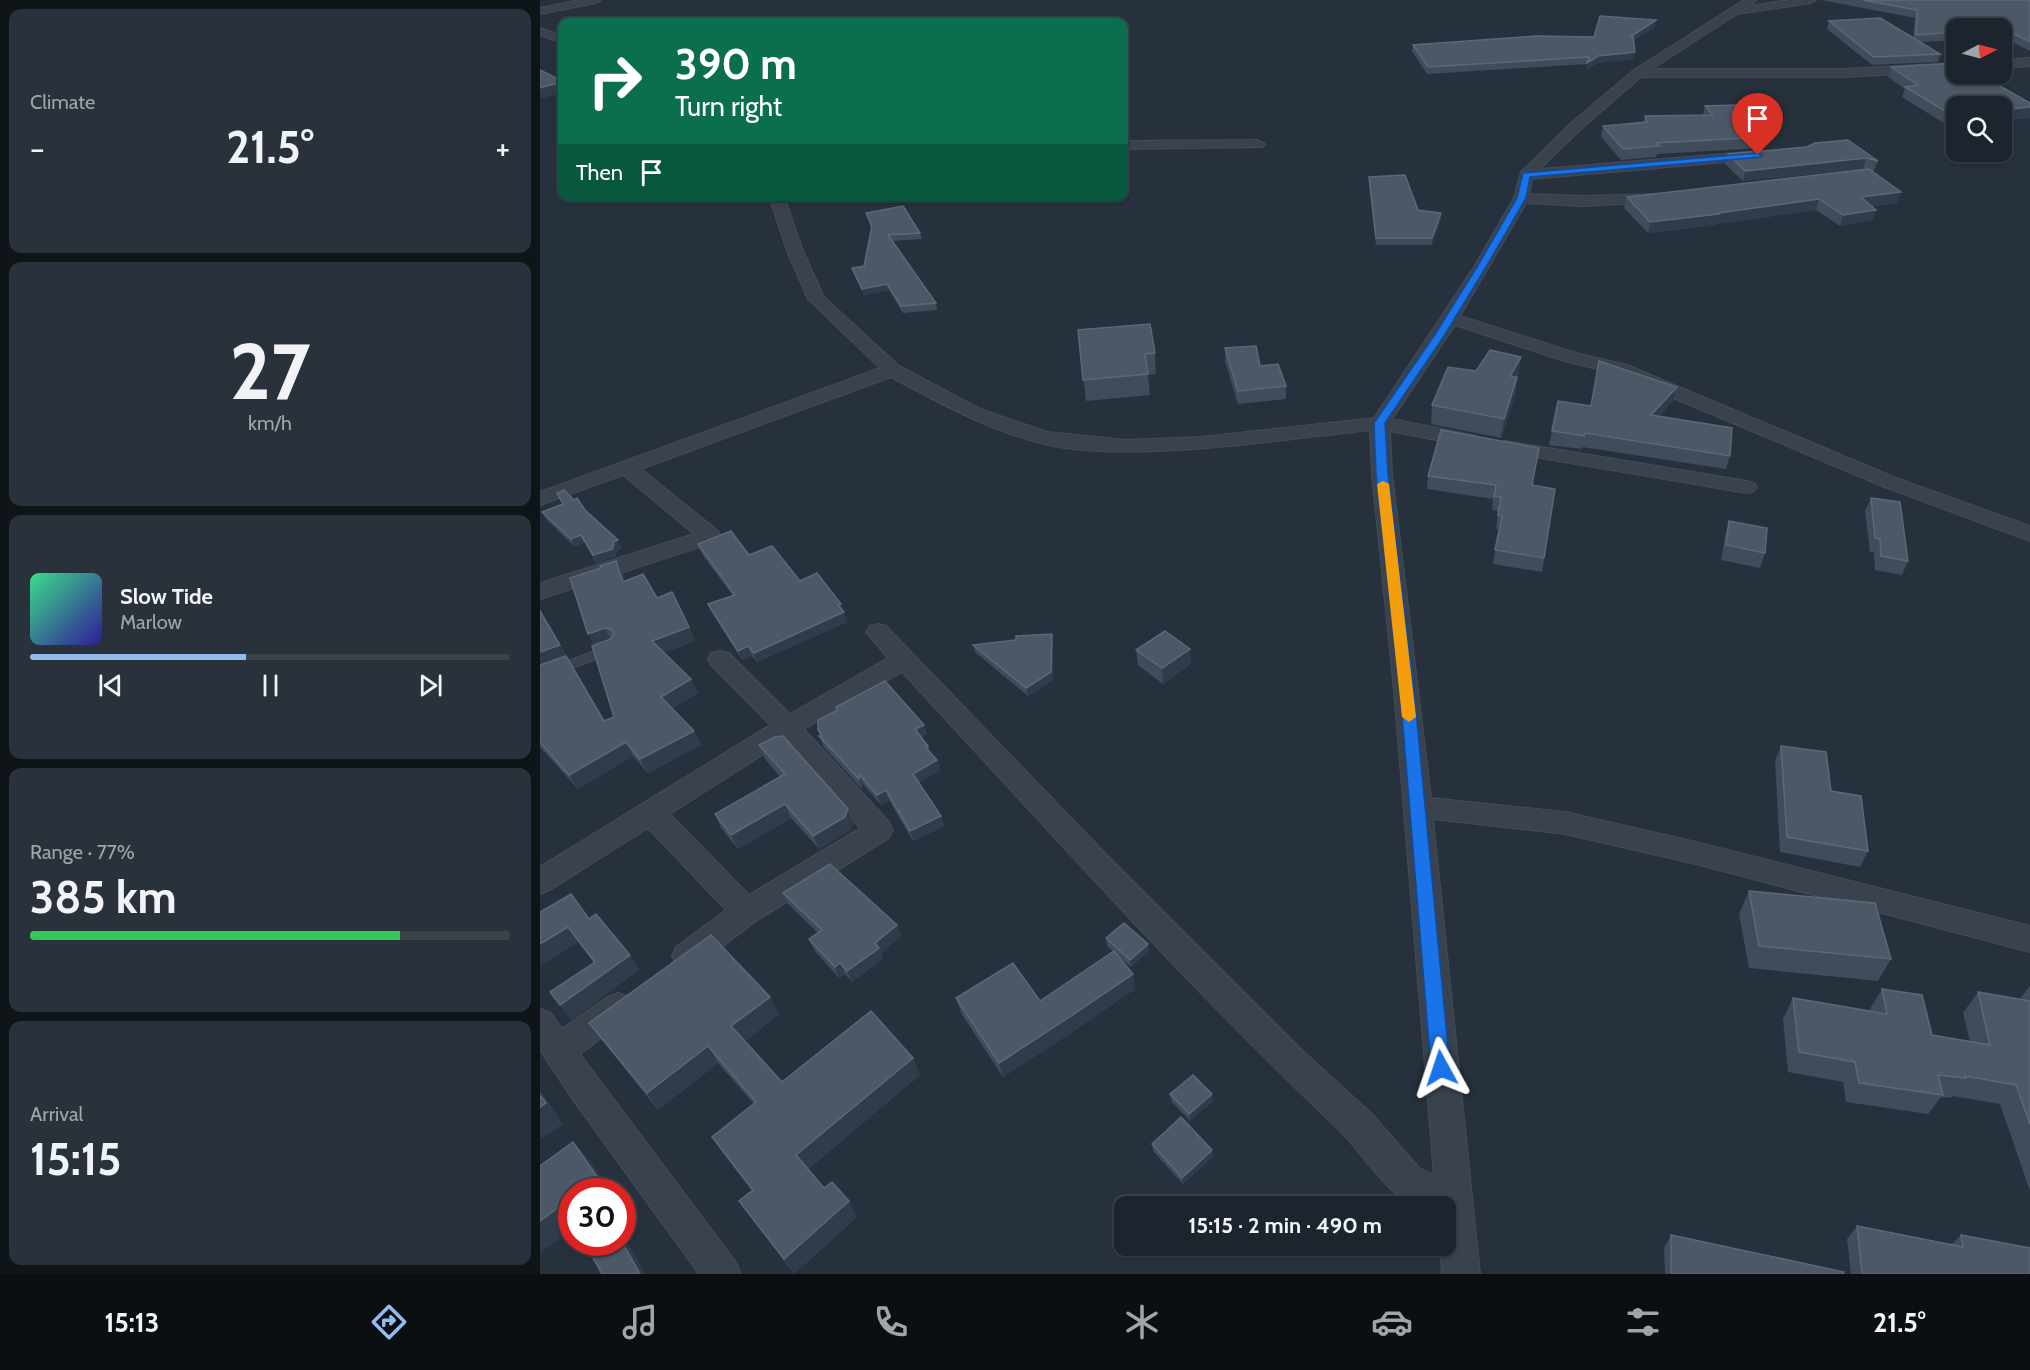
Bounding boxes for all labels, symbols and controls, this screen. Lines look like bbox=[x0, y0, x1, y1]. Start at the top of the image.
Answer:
north arrow bbox=[1946, 18, 2012, 84]
map controls bbox=[1946, 18, 2012, 162]
text: 390 m bbox=[675, 38, 797, 90]
icon: right bbox=[576, 42, 654, 120]
text: Climate bbox=[30, 90, 95, 114]
text: Turn right bbox=[675, 90, 782, 123]
pin bbox=[1732, 93, 1783, 155]
button: search bbox=[1946, 96, 2012, 162]
icon: arrive bbox=[1741, 102, 1774, 135]
text: 21.5° bbox=[226, 120, 314, 174]
text: − bbox=[30, 128, 45, 168]
text: + bbox=[495, 128, 510, 168]
icon: arrive bbox=[635, 156, 668, 189]
text: Then bbox=[576, 159, 623, 186]
text: 27 bbox=[229, 324, 311, 419]
text: km/h bbox=[248, 411, 292, 435]
text: Slow Tide bbox=[120, 583, 213, 610]
text: Marlow bbox=[120, 610, 182, 634]
icon: previous bbox=[94, 669, 127, 702]
icon: pause bbox=[254, 669, 287, 702]
icon: next bbox=[414, 669, 447, 702]
text: Range · 77% bbox=[30, 840, 135, 864]
text: 385 km bbox=[30, 870, 177, 924]
position arrow bbox=[1409, 1036, 1473, 1100]
text: Arrival bbox=[30, 1102, 83, 1126]
text: 15:15 bbox=[30, 1132, 122, 1186]
speed limit sign: 30 bbox=[558, 1178, 636, 1256]
text: 15:15 · 2 min · 490 m bbox=[1188, 1212, 1382, 1239]
icon: directions bbox=[368, 1301, 410, 1343]
icon: music bbox=[619, 1301, 661, 1343]
icon: phone bbox=[870, 1301, 912, 1343]
icon: climate bbox=[1121, 1301, 1163, 1343]
icon: car bbox=[1371, 1301, 1413, 1343]
icon: filters bbox=[1622, 1301, 1664, 1343]
text: 15:13 bbox=[104, 1306, 159, 1339]
text: 21.5° bbox=[1873, 1306, 1926, 1339]

